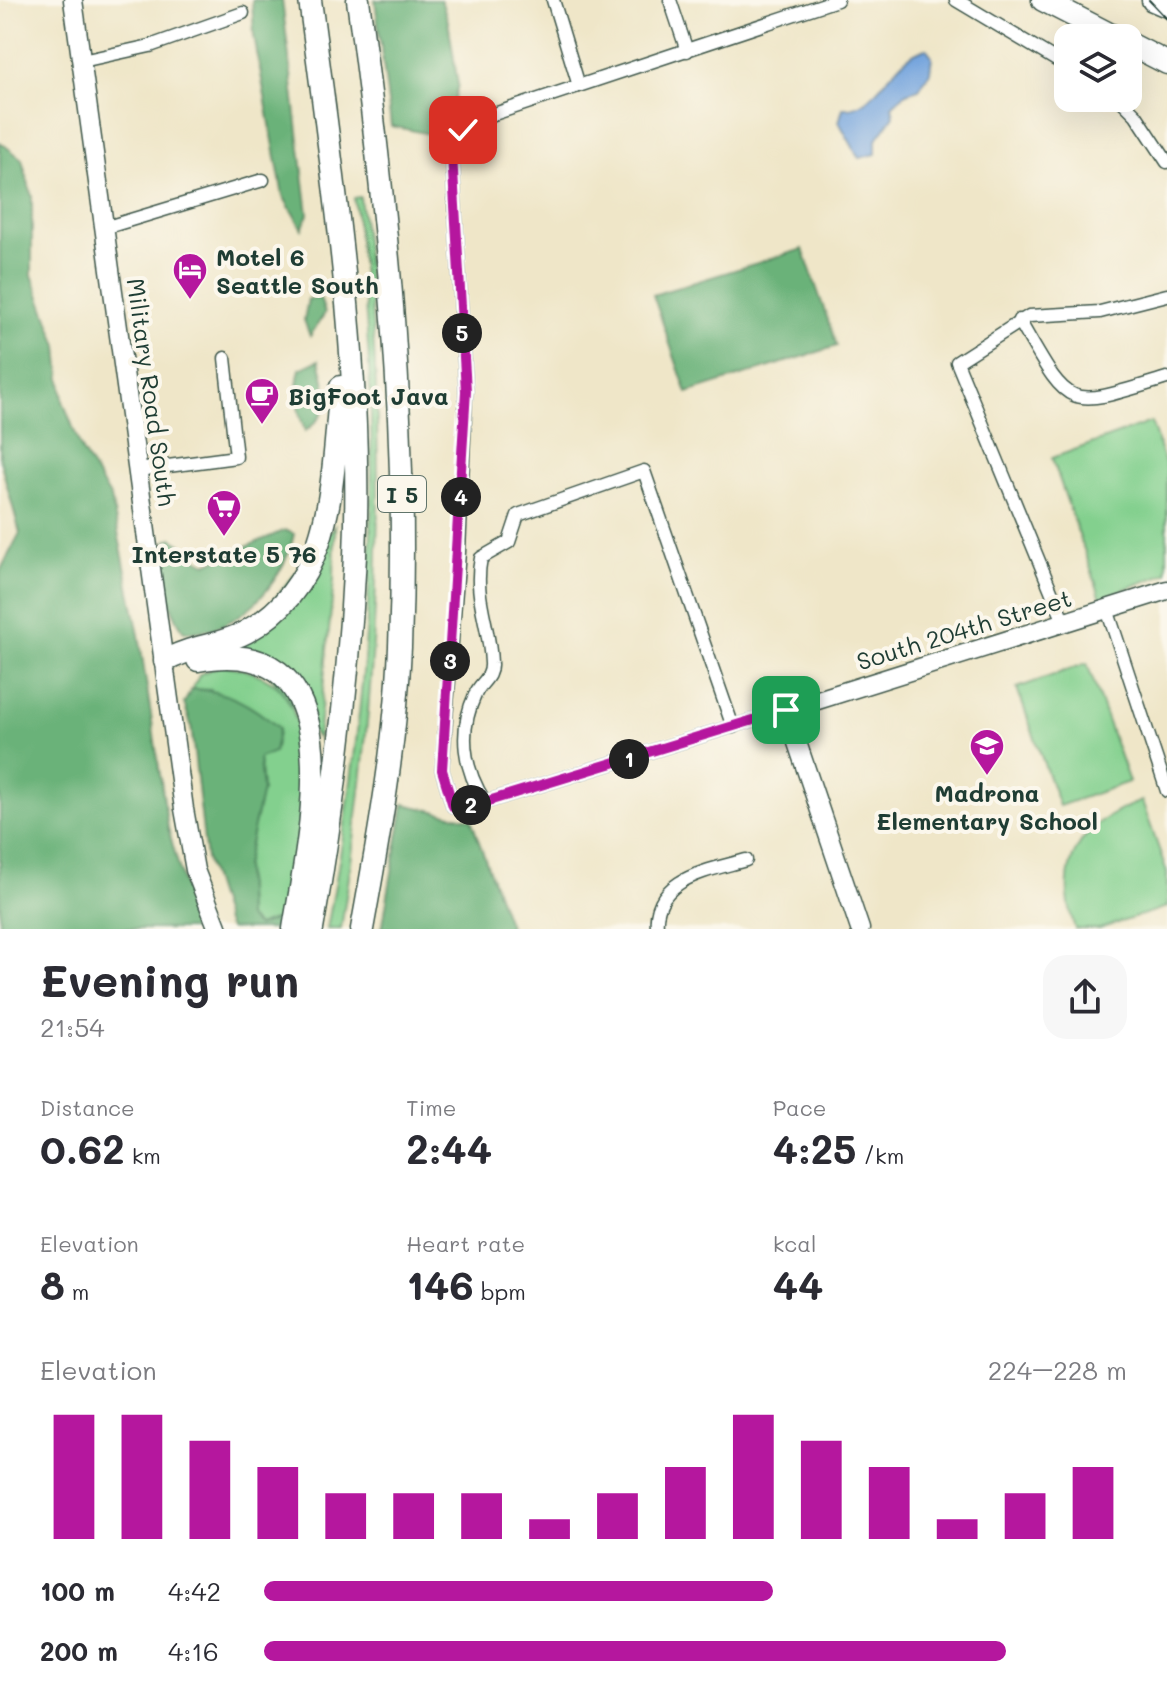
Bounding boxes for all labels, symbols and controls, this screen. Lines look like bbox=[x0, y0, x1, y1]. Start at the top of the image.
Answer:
map controls bbox=[1054, 24, 1142, 112]
button: layers bbox=[1054, 24, 1142, 112]
pin bbox=[429, 96, 497, 164]
icon: check bbox=[441, 108, 485, 152]
place label: Motel 6 Seattle South bbox=[216, 241, 379, 300]
hotel icon: Motel 6 Seattle South bbox=[171, 251, 209, 301]
street label: Military Road South bbox=[121, 276, 183, 508]
pin: 5 bbox=[442, 313, 482, 353]
text: 5 bbox=[456, 318, 468, 347]
cafe icon: BigFoot Java bbox=[243, 376, 281, 426]
place label: BigFoot Java bbox=[288, 380, 449, 411]
road number: I 5 bbox=[378, 476, 426, 512]
pin: 4 bbox=[441, 477, 481, 517]
text: 4 bbox=[454, 482, 468, 511]
supermarket icon: Interstate 5 76 bbox=[205, 488, 243, 538]
place label: Interstate 5 76 bbox=[131, 538, 317, 569]
street label: South 204th Street bbox=[853, 582, 1075, 676]
pin: 3 bbox=[430, 641, 470, 681]
text: 3 bbox=[443, 646, 457, 675]
pin bbox=[752, 676, 820, 744]
icon: arrive bbox=[764, 688, 808, 732]
school or university icon: Madrona Elementary School bbox=[968, 727, 1006, 777]
pin: 1 bbox=[609, 739, 649, 779]
text: 1 bbox=[624, 744, 634, 773]
place label: Madrona Elementary School bbox=[876, 777, 1098, 836]
pin: 2 bbox=[451, 785, 491, 825]
text: 2 bbox=[465, 790, 477, 819]
text: Evening run bbox=[40, 951, 299, 1008]
button: share bbox=[1043, 955, 1127, 1039]
text: 21:54 bbox=[40, 1010, 105, 1044]
text: Distance bbox=[40, 1093, 135, 1122]
text: Time bbox=[406, 1093, 456, 1122]
text: Pace bbox=[773, 1093, 826, 1122]
text: 0.62 bbox=[40, 1122, 125, 1174]
text: 2:44 bbox=[406, 1122, 492, 1174]
text: 4:25 bbox=[773, 1122, 856, 1174]
text: km bbox=[125, 1141, 161, 1170]
text: /km bbox=[856, 1141, 904, 1170]
text: Elevation bbox=[40, 1229, 139, 1258]
text: Heart rate bbox=[406, 1229, 525, 1258]
text: kcal bbox=[773, 1229, 817, 1258]
text: 8 bbox=[40, 1258, 65, 1310]
text: 146 bbox=[406, 1258, 474, 1310]
text: 44 bbox=[773, 1258, 823, 1310]
text: m bbox=[65, 1277, 89, 1306]
text: bpm bbox=[474, 1277, 526, 1306]
text: Elevation bbox=[40, 1353, 157, 1387]
text: 224–228 m bbox=[988, 1353, 1127, 1387]
text: 100 m bbox=[40, 1574, 115, 1608]
text: 4:42 bbox=[168, 1574, 221, 1608]
text: 200 m bbox=[40, 1634, 118, 1668]
text: 4:16 bbox=[168, 1634, 219, 1668]

